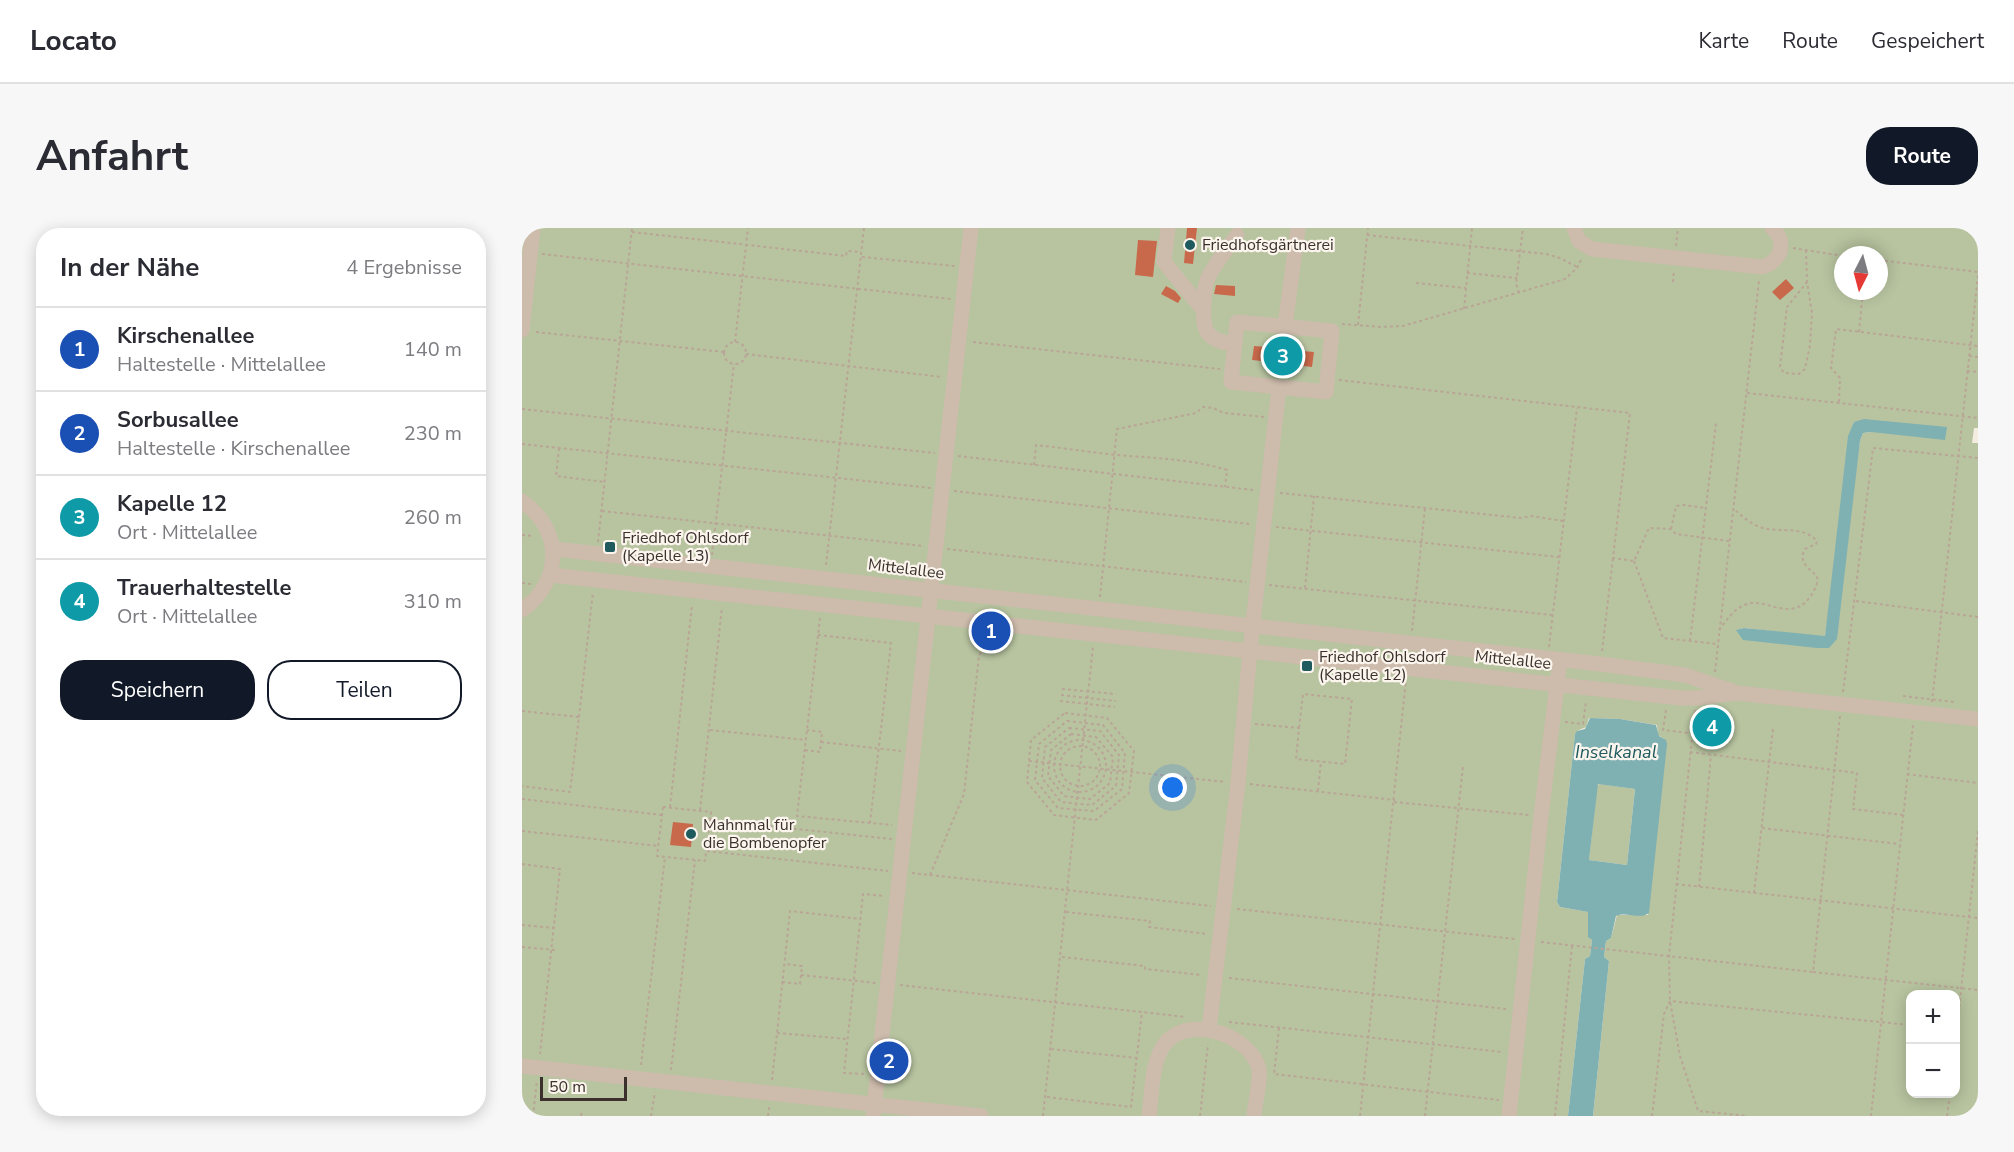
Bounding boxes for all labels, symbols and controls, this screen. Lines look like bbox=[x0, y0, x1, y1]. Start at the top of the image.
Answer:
text: Locato bbox=[30, 22, 117, 60]
text: Karte bbox=[1699, 27, 1749, 55]
text: Route bbox=[1782, 27, 1838, 55]
text: Gespeichert bbox=[1871, 27, 1984, 55]
button: Route bbox=[1866, 127, 1978, 185]
text: Anfahrt bbox=[36, 128, 188, 185]
place label: Friedhofsgärtnerei bbox=[1202, 234, 1334, 256]
marker: Friedhofsgärtnerei bbox=[1183, 238, 1197, 252]
north arrow bbox=[1834, 246, 1888, 300]
text: In der Nähe bbox=[60, 250, 199, 285]
text: 4 Ergebnisse bbox=[346, 254, 462, 281]
text: Kirschenallee bbox=[117, 321, 254, 351]
pin: 3 bbox=[1264, 334, 1302, 378]
text: 1 bbox=[74, 336, 86, 363]
text: 140 m bbox=[404, 336, 462, 363]
text: Haltestelle · Mittelallee bbox=[117, 351, 326, 378]
text: Sorbusallee bbox=[117, 405, 239, 435]
text: 2 bbox=[74, 420, 86, 447]
text: 230 m bbox=[404, 420, 462, 447]
text: Haltestelle · Kirschenallee bbox=[117, 435, 350, 462]
text: Kapelle 12 bbox=[117, 489, 227, 519]
text: 3 bbox=[74, 504, 86, 531]
text: 260 m bbox=[404, 504, 462, 531]
text: Ort · Mittelallee bbox=[117, 519, 257, 546]
place label: Friedhof Ohlsdorf (Kapelle 13) bbox=[622, 527, 749, 567]
marker: Friedhof Ohlsdorf (Kapelle 13) bbox=[603, 540, 617, 554]
street label: Mittelallee bbox=[867, 553, 945, 585]
text: Trauerhaltestelle bbox=[117, 573, 291, 603]
text: 4 bbox=[74, 588, 86, 615]
text: 310 m bbox=[404, 588, 462, 615]
text: Ort · Mittelallee bbox=[117, 603, 257, 630]
pin: 1 bbox=[972, 608, 1010, 654]
street label: Mittelallee bbox=[1474, 645, 1552, 675]
place label: Friedhof Ohlsdorf (Kapelle 12) bbox=[1319, 646, 1446, 686]
marker: Friedhof Ohlsdorf (Kapelle 12) bbox=[1300, 659, 1314, 673]
button: Speichern bbox=[60, 660, 255, 720]
button: Teilen bbox=[267, 660, 462, 720]
pin: 4 bbox=[1692, 704, 1732, 750]
water label: Inselkanal bbox=[1575, 740, 1657, 764]
your location bbox=[1158, 773, 1187, 802]
place label: Mahnmal für die Bombenopfer bbox=[703, 814, 827, 854]
marker: Mahnmal für die Bombenopfer bbox=[684, 827, 698, 841]
map controls bbox=[1906, 990, 1960, 1098]
button: + bbox=[1906, 990, 1960, 1044]
pin: 2 bbox=[870, 1038, 908, 1084]
button: − bbox=[1906, 1044, 1960, 1098]
scale bar bbox=[540, 1074, 627, 1102]
text: 50 m bbox=[549, 1076, 586, 1098]

